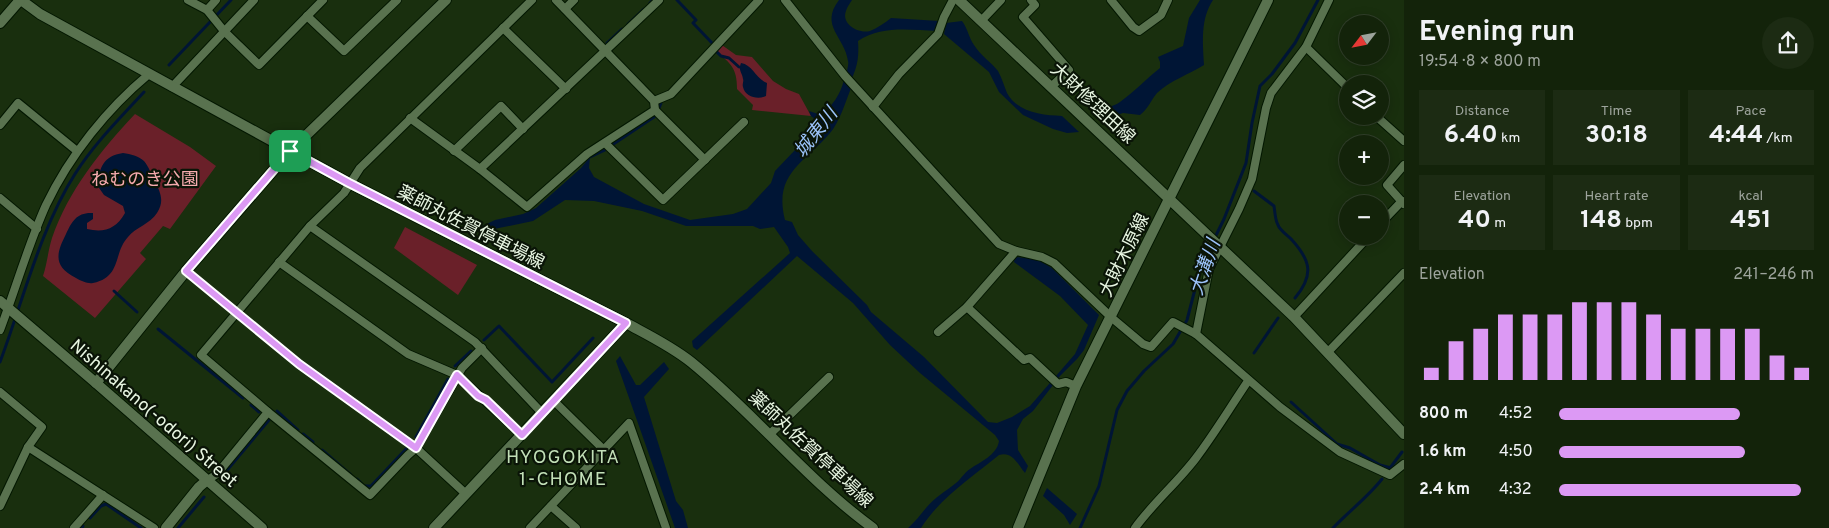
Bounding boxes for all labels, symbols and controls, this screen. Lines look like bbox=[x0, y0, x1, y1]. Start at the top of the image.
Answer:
north arrow bbox=[1339, 15, 1389, 65]
map controls bbox=[1339, 15, 1389, 245]
text: Evening run bbox=[1419, 15, 1575, 51]
button: share bbox=[1762, 17, 1814, 69]
text: 19:54 · 8 × 800 m bbox=[1419, 52, 1541, 72]
street label: 大財修理田線 bbox=[1045, 59, 1139, 149]
button: layers bbox=[1339, 75, 1389, 125]
water label: 城東川 bbox=[790, 102, 845, 163]
text: Distance bbox=[1455, 103, 1510, 120]
text: Time bbox=[1601, 103, 1632, 120]
text: Pace bbox=[1735, 103, 1766, 120]
text: 6.40 bbox=[1444, 120, 1498, 152]
text: 30:18 bbox=[1585, 120, 1648, 152]
text: 4:44 bbox=[1709, 120, 1763, 152]
pin bbox=[269, 130, 311, 172]
text: km bbox=[1498, 130, 1520, 147]
text: /km bbox=[1763, 130, 1793, 147]
button: + bbox=[1339, 135, 1389, 185]
icon: arrive bbox=[276, 137, 304, 165]
park label: ねむのき公園 bbox=[91, 169, 199, 192]
street label: 薬師丸佐賀停車場線 bbox=[393, 181, 548, 275]
text: Elevation bbox=[1453, 188, 1511, 205]
text: Heart rate bbox=[1584, 188, 1649, 205]
text: kcal bbox=[1738, 188, 1763, 205]
button: − bbox=[1339, 195, 1389, 245]
text: 40 bbox=[1458, 205, 1491, 237]
text: 148 bbox=[1580, 205, 1622, 237]
text: 451 bbox=[1730, 205, 1772, 237]
street label: 大財木原線 bbox=[1095, 210, 1155, 301]
text: m bbox=[1491, 215, 1506, 232]
text: bpm bbox=[1622, 215, 1653, 232]
water label: 大溝川 bbox=[1185, 235, 1227, 299]
text: Elevation bbox=[1419, 265, 1485, 285]
text: 241–246 m bbox=[1733, 265, 1814, 285]
street label: Nishinakano(-odori) Street bbox=[64, 335, 242, 493]
street label: 薬師丸佐賀停車場線 bbox=[743, 386, 877, 514]
text: 800 m bbox=[1419, 404, 1468, 424]
text: 4:52 bbox=[1499, 404, 1532, 424]
text: 1.6 km bbox=[1419, 442, 1466, 462]
text: 4:50 bbox=[1499, 442, 1533, 462]
district label: HYOGOKITA 1-CHOME bbox=[506, 446, 620, 492]
text: 2.4 km bbox=[1419, 480, 1470, 500]
text: 4:32 bbox=[1499, 480, 1532, 500]

